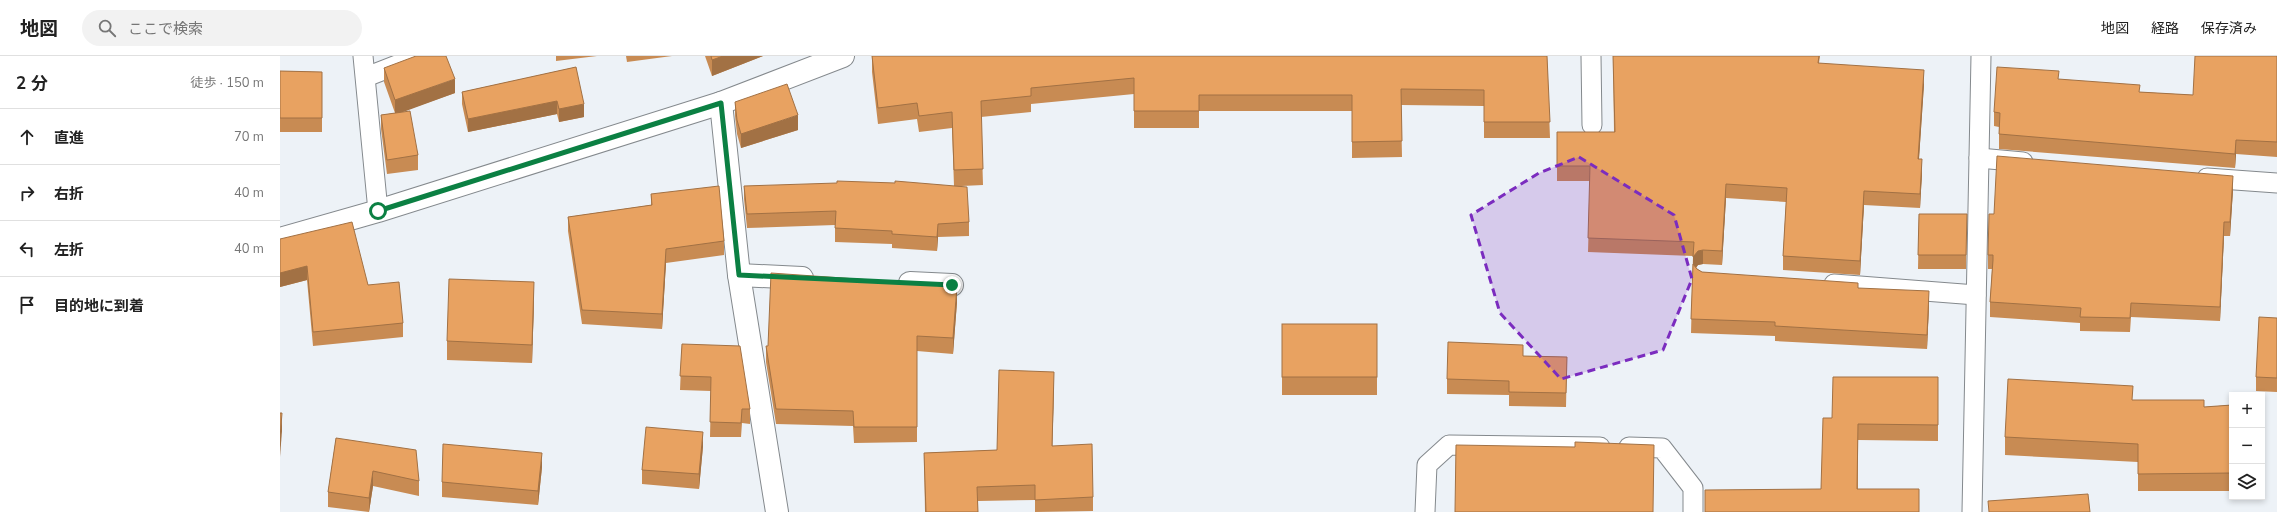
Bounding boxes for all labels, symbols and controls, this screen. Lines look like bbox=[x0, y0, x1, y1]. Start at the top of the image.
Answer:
search box bbox=[82, 10, 362, 46]
text: 地図 bbox=[20, 16, 58, 42]
icon: search bbox=[96, 17, 118, 39]
text: ここで検索 bbox=[128, 19, 203, 39]
text: 地図 bbox=[2101, 19, 2129, 38]
text: 経路 bbox=[2151, 19, 2179, 38]
text: 保存済み bbox=[2201, 19, 2257, 38]
text: 2 分 bbox=[16, 72, 48, 95]
text: 徒歩 · 150 m bbox=[190, 74, 264, 92]
icon: ahead bbox=[16, 126, 38, 148]
text: 直進 bbox=[54, 128, 84, 148]
text: 70 m bbox=[234, 128, 264, 146]
icon: right bbox=[16, 182, 38, 204]
text: 右折 bbox=[54, 184, 84, 204]
text: 40 m bbox=[234, 184, 264, 202]
route start bbox=[369, 202, 387, 220]
icon: left bbox=[16, 238, 38, 260]
text: 左折 bbox=[54, 240, 84, 260]
text: 40 m bbox=[234, 240, 264, 258]
route end bbox=[943, 276, 961, 294]
icon: arrive bbox=[16, 294, 38, 316]
text: 目的地に到着 bbox=[54, 296, 144, 316]
map controls bbox=[2229, 392, 2265, 500]
button: + bbox=[2229, 392, 2265, 428]
button: − bbox=[2229, 428, 2265, 464]
button: layers bbox=[2229, 464, 2265, 500]

